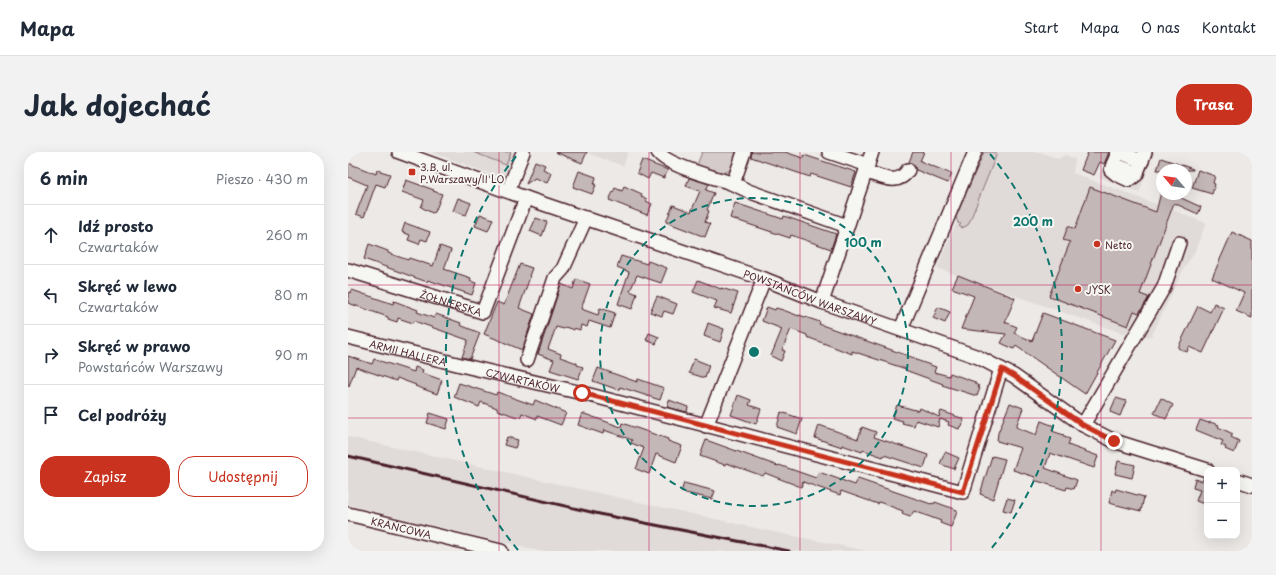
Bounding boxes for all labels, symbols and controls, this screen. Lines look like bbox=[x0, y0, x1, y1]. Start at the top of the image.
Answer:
text: Mapa bbox=[20, 14, 75, 42]
text: Start bbox=[1024, 17, 1059, 38]
text: Mapa bbox=[1081, 17, 1119, 38]
text: O nas bbox=[1141, 17, 1180, 38]
text: Kontakt bbox=[1202, 17, 1256, 38]
text: Jak dojechać bbox=[24, 83, 211, 126]
button: Trasa bbox=[1176, 84, 1252, 125]
place label: 3.B. ul. P.Warszawy/II LO bbox=[420, 159, 504, 187]
north arrow bbox=[1156, 164, 1192, 200]
text: 6 min bbox=[40, 165, 88, 191]
marker: 3.B. ul. P.Warszawy/II LO bbox=[407, 167, 417, 177]
text: Pieszo · 430 m bbox=[216, 169, 308, 188]
text: 200 m bbox=[1013, 212, 1053, 230]
text: Idź prosto bbox=[78, 214, 153, 237]
icon: ahead bbox=[40, 224, 62, 246]
text: 260 m bbox=[266, 225, 308, 244]
text: 100 m bbox=[844, 233, 882, 251]
text: Czwartaków bbox=[78, 237, 158, 256]
place label: Netto bbox=[1105, 237, 1133, 252]
marker: Netto bbox=[1092, 239, 1102, 249]
street label: POWSTAŃCÓW WARSZAWY bbox=[742, 265, 879, 328]
text: Skręć w lewo bbox=[78, 274, 177, 297]
place label: JYSK bbox=[1086, 282, 1111, 297]
icon: left bbox=[40, 284, 62, 306]
marker: JYSK bbox=[1073, 284, 1083, 294]
text: 80 m bbox=[274, 285, 308, 304]
street label: ŻOŁNIERSKA bbox=[418, 285, 484, 319]
text: Czwartaków bbox=[78, 297, 158, 316]
text: Skręć w prawo bbox=[78, 334, 191, 357]
street label: ARMII HALLERA bbox=[368, 335, 449, 369]
icon: right bbox=[40, 344, 62, 366]
text: 90 m bbox=[275, 345, 308, 364]
centre of rings bbox=[747, 345, 761, 359]
text: Powstańców Warszawy bbox=[78, 357, 223, 376]
street label: CZWARTAKÓW bbox=[484, 364, 562, 395]
route start bbox=[573, 384, 591, 402]
text: Cel podróży bbox=[78, 403, 166, 426]
icon: arrive bbox=[40, 404, 62, 426]
route end bbox=[1105, 432, 1123, 450]
button: Zapisz bbox=[40, 456, 170, 497]
button: Udostępnij bbox=[178, 456, 308, 497]
map controls bbox=[1204, 467, 1240, 539]
button: + bbox=[1204, 467, 1240, 503]
button: − bbox=[1204, 503, 1240, 539]
street label: KRAŃCOWA bbox=[370, 512, 433, 542]

